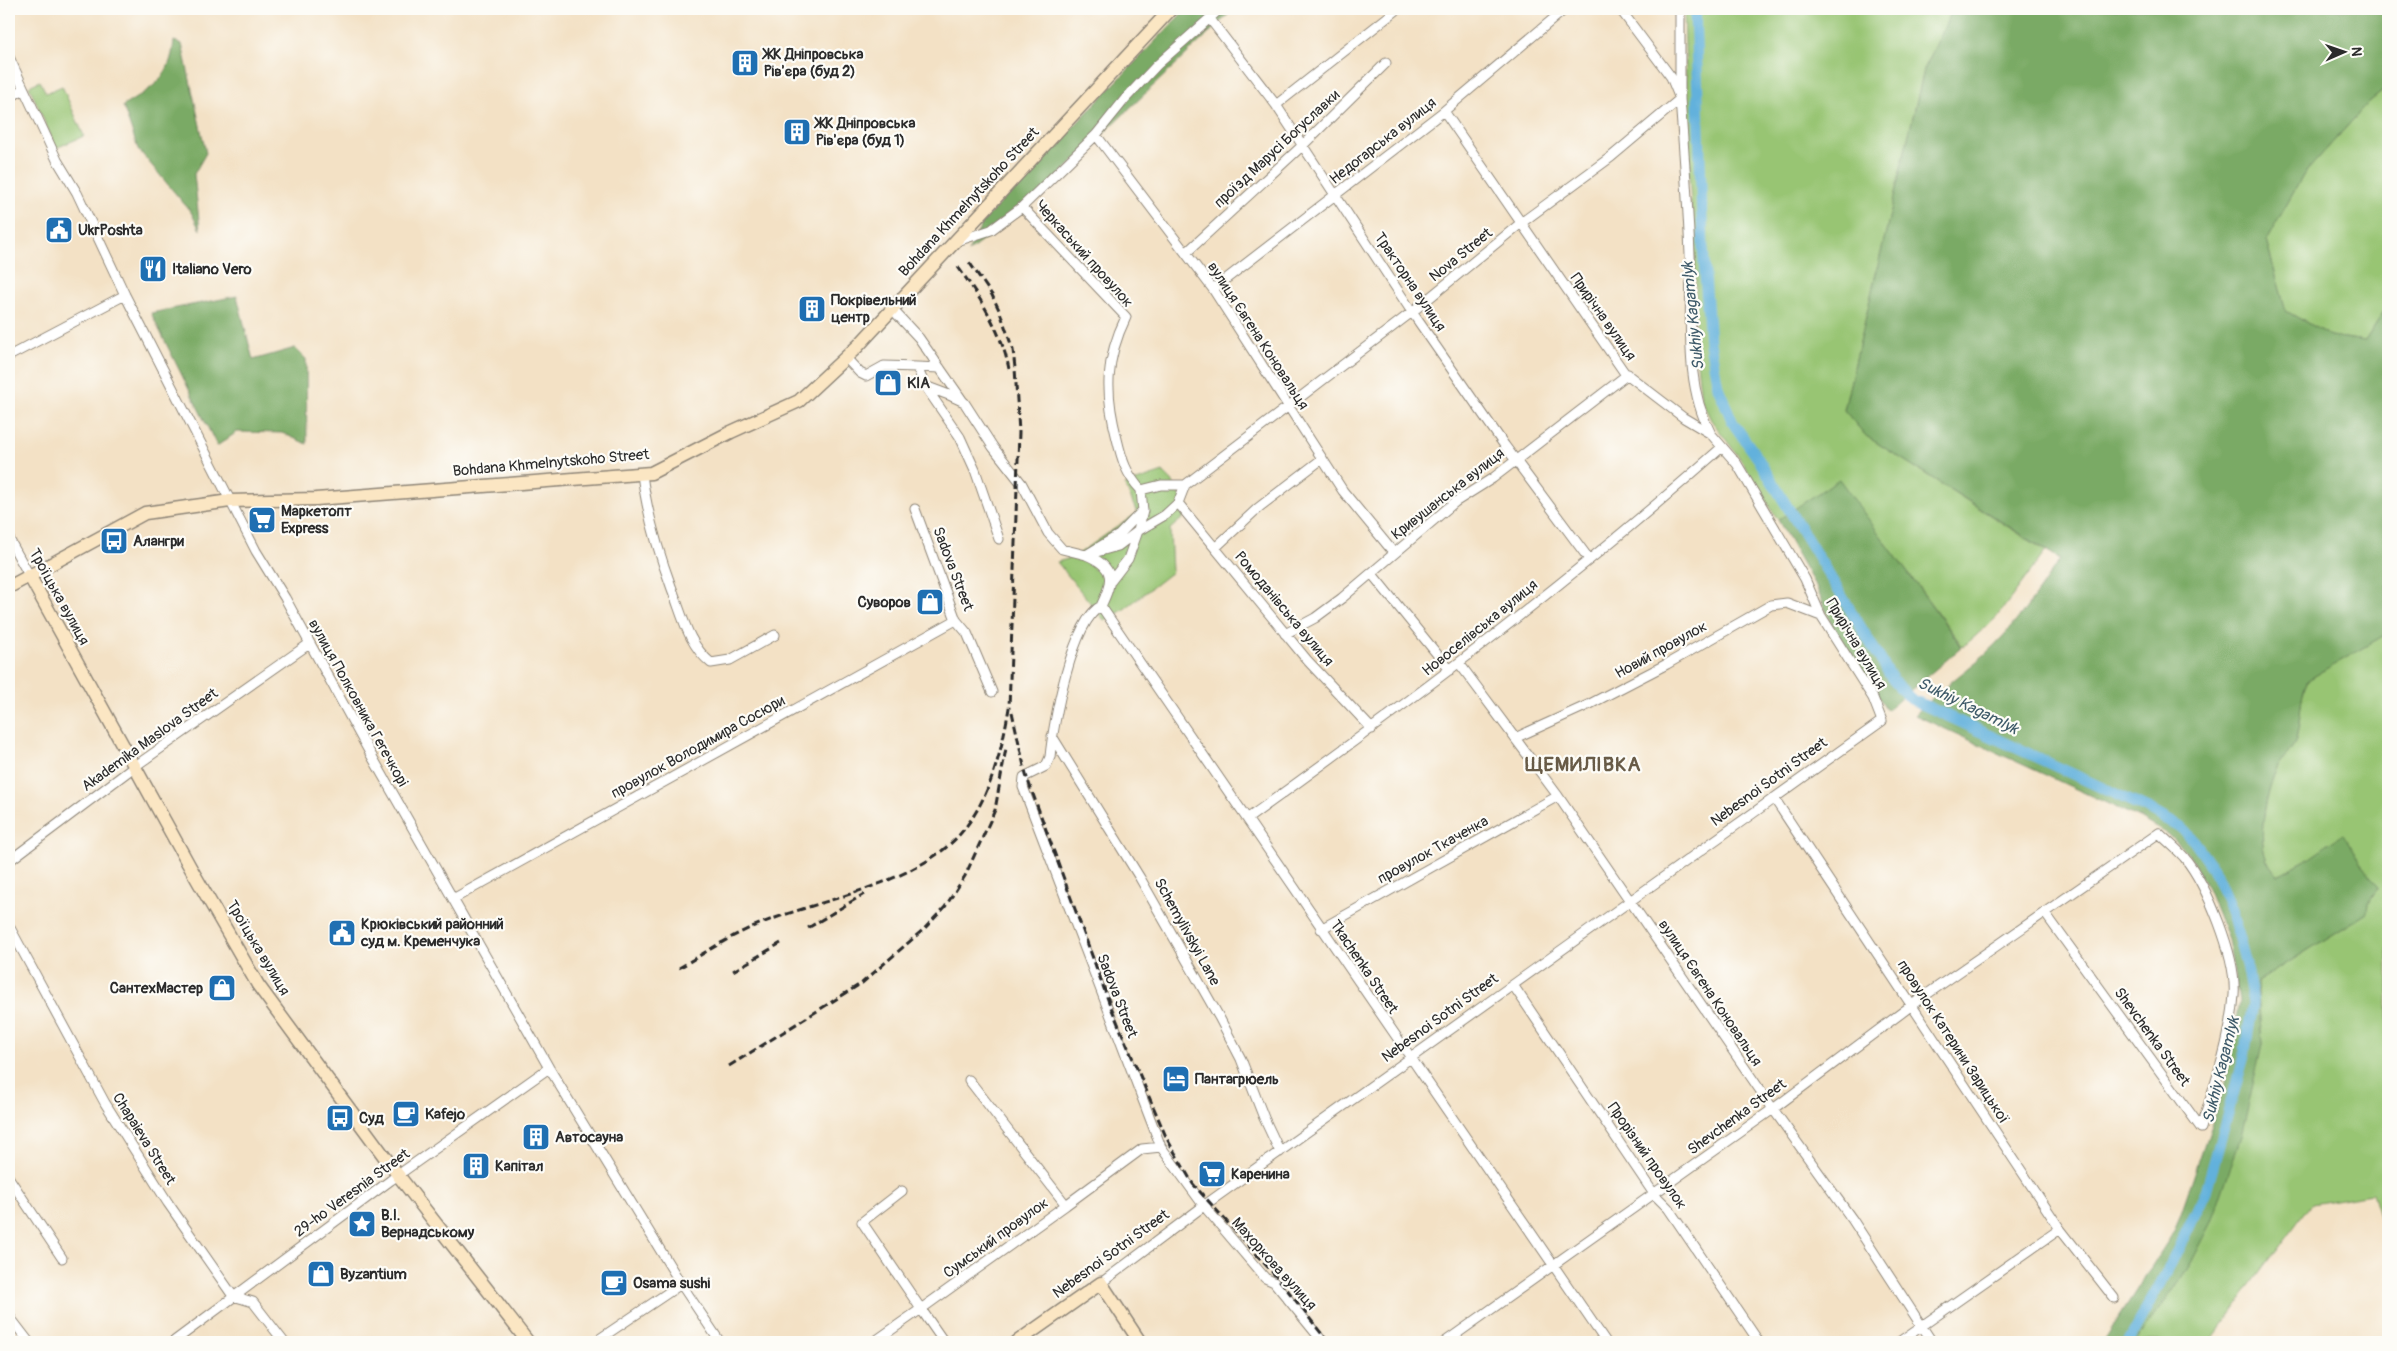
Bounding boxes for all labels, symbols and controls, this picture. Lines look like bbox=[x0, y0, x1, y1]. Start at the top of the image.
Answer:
north arrow bbox=[2320, 28, 2370, 78]
place label: ЖК Дніпровська Рів'єра (буд 2) bbox=[761, 45, 863, 81]
text: N bbox=[2348, 47, 2365, 57]
building icon: ЖК Дніпровська Рів'єра (буд 2) bbox=[730, 48, 760, 78]
street label: проїзд Марусі Богуславки bbox=[1210, 86, 1344, 212]
street label: Недогарська вулиця bbox=[1326, 93, 1440, 189]
place label: ЖК Дніпровська Рів'єра (буд 1) bbox=[813, 114, 915, 150]
building icon: ЖК Дніпровська Рів'єра (буд 1) bbox=[782, 117, 812, 147]
street label: Bohdana Khmelnytskoho Street bbox=[895, 123, 1044, 281]
street label: Черкаський провулок bbox=[1031, 196, 1137, 312]
public building icon: UkrPoshta bbox=[44, 215, 74, 245]
place label: UkrPoshta bbox=[78, 221, 143, 240]
street label: Nova Street bbox=[1426, 223, 1497, 286]
street label: Тракторна вулиця bbox=[1370, 229, 1450, 335]
restaurant icon: Italiano Vero bbox=[138, 254, 168, 284]
street label: вулиця Євгена Коновальця bbox=[1203, 258, 1313, 414]
water label: Sukhiy Kagamlyk bbox=[1677, 259, 1709, 371]
place label: Italiano Vero bbox=[172, 260, 252, 279]
street label: Прирічна вулиця bbox=[1566, 270, 1640, 364]
place label: Покрівельний центр bbox=[831, 291, 916, 327]
building icon: Покрівельний центр bbox=[797, 294, 827, 324]
shop icon: KIA bbox=[873, 368, 903, 398]
place label: KIA bbox=[907, 374, 930, 393]
street label: Кривушанська вулиця bbox=[1388, 444, 1508, 544]
street label: Bohdana Khmelnytskoho Street bbox=[452, 445, 651, 481]
place label: Маркетопт Express bbox=[281, 502, 352, 538]
supermarket icon: Маркетопт Express bbox=[247, 505, 277, 535]
street label: Sadova Street bbox=[928, 524, 978, 615]
bus stop icon: Алангри bbox=[99, 526, 129, 556]
place label: Алангри bbox=[133, 532, 184, 551]
street label: Троїцька вулиця bbox=[25, 545, 93, 649]
street label: Ромоданівська вулиця bbox=[1230, 548, 1338, 670]
street label: Новоселівська вулиця bbox=[1418, 576, 1542, 680]
shop icon: Суворов bbox=[915, 587, 945, 617]
place label: Суворов bbox=[857, 593, 911, 612]
street label: Прирічна вулиця bbox=[1821, 595, 1891, 693]
street label: вулиця Полковника Гегечкорі bbox=[304, 616, 412, 790]
street label: Новий провулок bbox=[1612, 617, 1711, 683]
water label: Sukhiy Kagamlyk bbox=[1915, 673, 2023, 739]
street label: Akademika Maslova Street bbox=[78, 684, 223, 796]
street label: провулок Володимира Сосюри bbox=[608, 691, 789, 803]
street label: Nebesnoi Sotni Street bbox=[1707, 733, 1832, 831]
district label: ЩЕМИЛІВКА bbox=[1524, 752, 1642, 777]
street label: провулок Ткаченка bbox=[1374, 812, 1492, 888]
street label: Schemylivskyi Lane bbox=[1150, 875, 1225, 990]
street label: Троїцька вулиця bbox=[222, 897, 294, 999]
place label: Крюківський районний суд м. Кременчука bbox=[360, 915, 504, 951]
street label: вулиця Євгена Коновальця bbox=[1654, 916, 1766, 1070]
street label: Tkachenka Street bbox=[1326, 917, 1403, 1018]
public building icon: Крюківський районний суд м. Кременчука bbox=[327, 918, 357, 948]
street label: Sadova Street bbox=[1092, 951, 1142, 1042]
street label: провулок Катерини Зарицької bbox=[1893, 956, 2013, 1128]
street label: Nebesnoi Sotni Street bbox=[1378, 969, 1503, 1067]
shop icon: СантехМастер bbox=[207, 973, 237, 1003]
place label: СантехМастер bbox=[110, 979, 203, 998]
street label: Shevchenka Street bbox=[2110, 984, 2195, 1091]
water label: Sukhiy Kagamlyk bbox=[2198, 1013, 2244, 1125]
hotel icon: Пантагрюель bbox=[1161, 1064, 1191, 1094]
place label: Пантагрюель bbox=[1195, 1070, 1279, 1089]
street label: Shevchenka Street bbox=[1684, 1074, 1791, 1159]
street label: Chapaieva Street bbox=[108, 1089, 180, 1189]
cafe icon: Kafejo bbox=[391, 1099, 421, 1129]
street label: Прорізний провулок bbox=[1603, 1099, 1691, 1213]
bus stop icon: Суд bbox=[325, 1103, 355, 1133]
place label: Kafejo bbox=[425, 1105, 465, 1124]
place label: Суд bbox=[359, 1109, 385, 1128]
building icon: Автосауна bbox=[521, 1122, 551, 1152]
place label: Автосауна bbox=[555, 1128, 623, 1147]
street label: 29-ho Veresnia Street bbox=[290, 1144, 414, 1241]
building icon: Капітал bbox=[461, 1151, 491, 1181]
place label: Капітал bbox=[495, 1157, 543, 1176]
supermarket icon: Каренина bbox=[1197, 1159, 1227, 1189]
place label: Каренина bbox=[1231, 1165, 1290, 1184]
street label: Сумський провулок bbox=[940, 1193, 1052, 1282]
street label: Nebesnoi Sotni Street bbox=[1049, 1205, 1174, 1303]
place label: В.І. Вернадському bbox=[381, 1206, 475, 1242]
place icon: В.І. Вернадському bbox=[347, 1209, 377, 1239]
street label: Махоркова вулиця bbox=[1227, 1214, 1321, 1314]
shop icon: Byzantium bbox=[306, 1259, 336, 1289]
place label: Byzantium bbox=[340, 1265, 407, 1284]
cafe icon: Osama sushi bbox=[599, 1268, 629, 1298]
place label: Osama sushi bbox=[633, 1274, 711, 1293]

